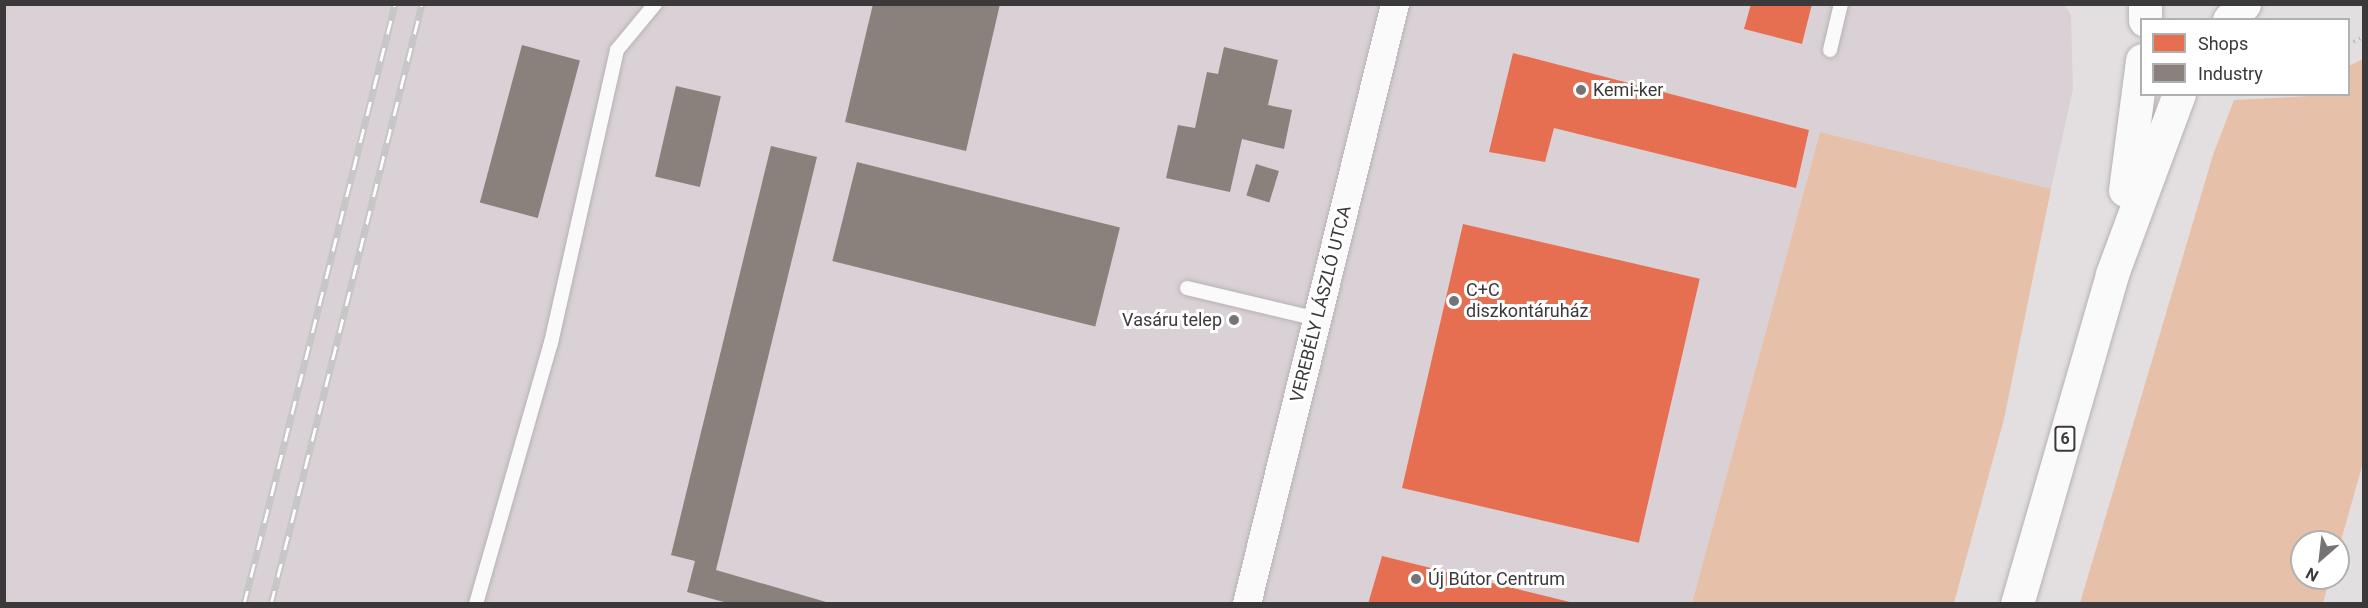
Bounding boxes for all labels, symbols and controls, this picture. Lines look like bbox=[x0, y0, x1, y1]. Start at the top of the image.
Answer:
legend bbox=[2140, 18, 2350, 96]
text: Shops bbox=[2198, 33, 2248, 54]
text: Industry bbox=[2198, 63, 2263, 84]
place label: Kemi-ker bbox=[1593, 79, 1663, 101]
marker: Kemi-ker bbox=[1574, 83, 1588, 97]
street label: VEREBÉLY LÁSZLÓ UTCA bbox=[1286, 203, 1356, 405]
place label: C+C diszkontáruház bbox=[1466, 280, 1588, 322]
marker: C+C diszkontáruház bbox=[1447, 294, 1461, 308]
place label: Vasáru telep bbox=[1122, 309, 1222, 331]
marker: Vasáru telep bbox=[1227, 313, 1241, 327]
road number: 6 bbox=[2053, 426, 2077, 452]
north arrow bbox=[2290, 530, 2350, 590]
text: N bbox=[2303, 564, 2322, 586]
place label: Új Bútor Centrum bbox=[1428, 568, 1565, 590]
marker: Új Bútor Centrum bbox=[1409, 572, 1423, 586]

